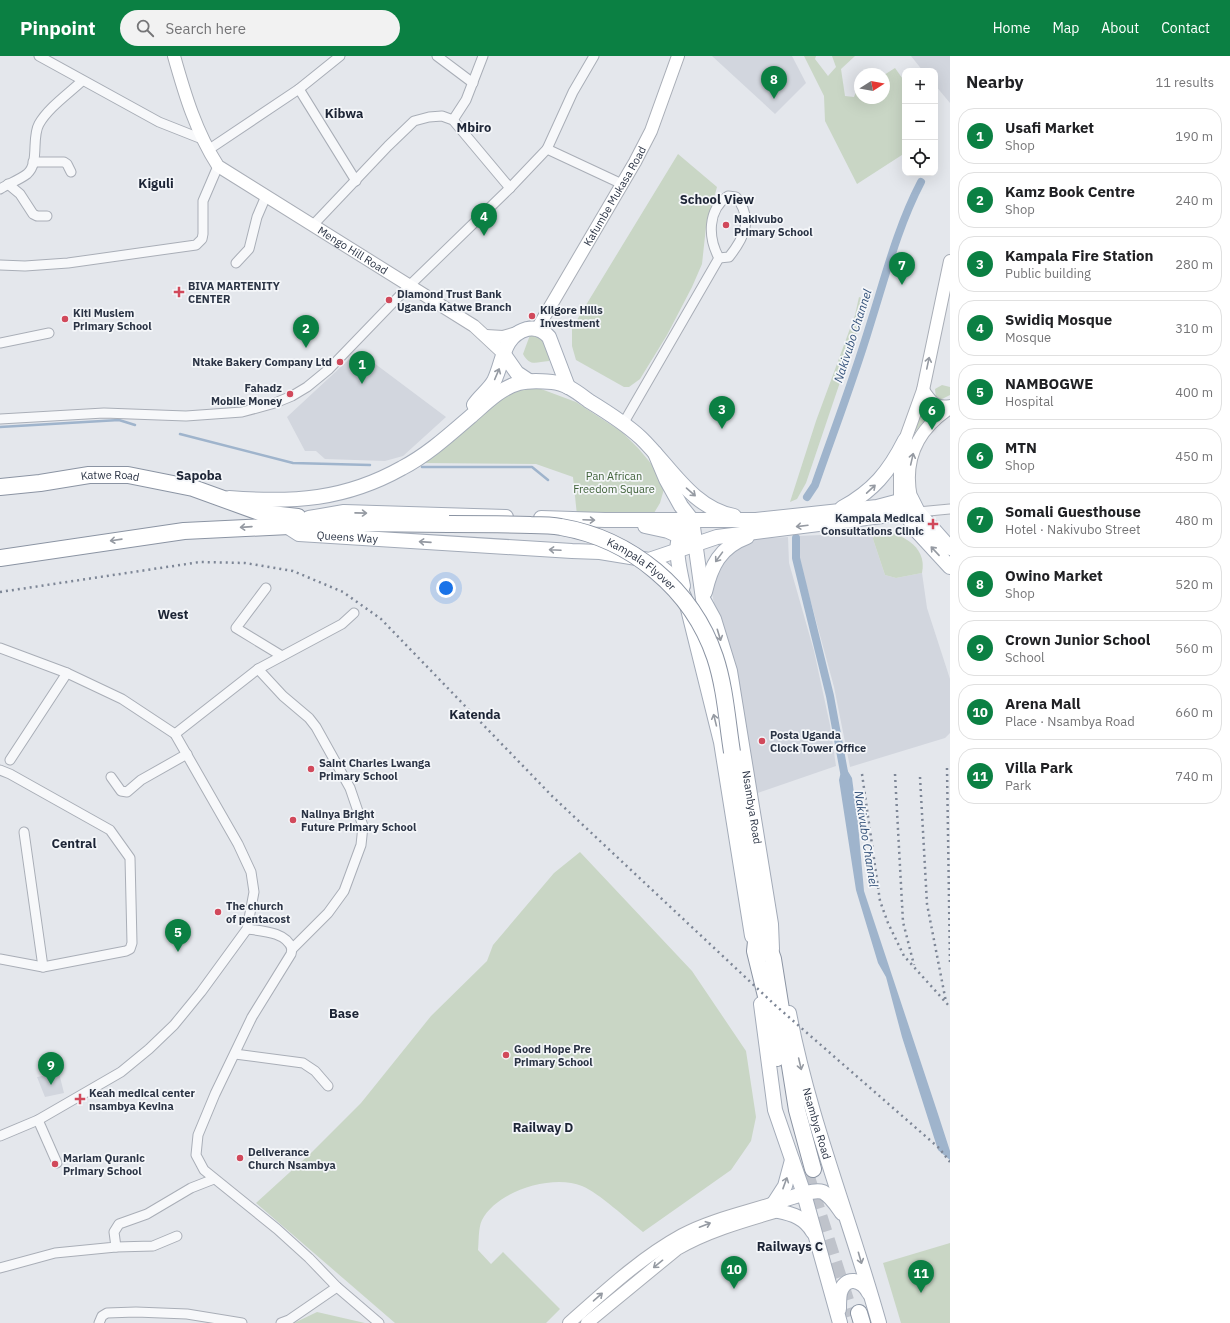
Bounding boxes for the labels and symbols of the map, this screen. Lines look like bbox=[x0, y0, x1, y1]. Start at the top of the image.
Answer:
pin: 8 bbox=[761, 66, 787, 99]
north arrow bbox=[854, 68, 890, 104]
district label: Kibwa bbox=[325, 105, 363, 122]
district label: Mbiro bbox=[457, 119, 491, 136]
street label: Kafumbe Mukasa Road bbox=[580, 144, 649, 249]
district label: Kiguli bbox=[138, 175, 174, 192]
district label: School View bbox=[680, 191, 754, 208]
pin: 4 bbox=[471, 203, 497, 236]
place label: Nakivubo Primary School bbox=[734, 212, 813, 239]
marker: Nakivubo Primary School bbox=[721, 220, 731, 230]
street label: Mengo Hill Road bbox=[315, 223, 391, 277]
pin: 7 bbox=[889, 252, 915, 285]
place label: BIVA MARTENITY CENTER bbox=[188, 279, 281, 306]
marker: BIVA MARTENITY CENTER bbox=[173, 286, 185, 298]
water label: Nakivubo Channel bbox=[830, 286, 875, 384]
place label: Diamond Trust Bank Uganda Katwe Branch bbox=[397, 287, 512, 314]
marker: Diamond Trust Bank Uganda Katwe Branch bbox=[384, 295, 394, 305]
place label: Kilgore Hills Investment bbox=[540, 303, 603, 330]
place label: Kiti Muslem Primary School bbox=[73, 306, 152, 333]
marker: Kilgore Hills Investment bbox=[527, 311, 537, 321]
marker: Kiti Muslem Primary School bbox=[60, 314, 70, 324]
pin: 2 bbox=[293, 315, 319, 348]
pin: 1 bbox=[349, 351, 375, 384]
place label: Ntake Bakery Company Ltd bbox=[192, 355, 332, 369]
marker: Ntake Bakery Company Ltd bbox=[335, 357, 345, 367]
one-way arrow bbox=[925, 357, 933, 370]
one-way arrow bbox=[493, 368, 501, 380]
place label: Fahadz Mobile Money bbox=[211, 381, 282, 408]
marker: Fahadz Mobile Money bbox=[285, 389, 295, 399]
pin: 3 bbox=[709, 396, 735, 429]
pin: 6 bbox=[919, 397, 945, 430]
one-way arrow bbox=[908, 453, 916, 466]
district label: Sapoba bbox=[176, 467, 222, 484]
street label: Katwe Road bbox=[80, 468, 141, 484]
park label: Pan African Freedom Square bbox=[573, 469, 655, 496]
one-way arrow bbox=[865, 485, 875, 494]
one-way arrow bbox=[686, 487, 696, 496]
one-way arrow bbox=[354, 509, 367, 517]
place label: Kampala Medical Consultations Clinic bbox=[821, 511, 925, 538]
one-way arrow bbox=[582, 516, 595, 523]
marker: Kampala Medical Consultations Clinic bbox=[927, 518, 939, 530]
one-way arrow bbox=[796, 522, 809, 530]
one-way arrow bbox=[240, 524, 253, 531]
street label: Queens Way bbox=[316, 528, 379, 546]
street label: Kampala Flyover bbox=[605, 535, 679, 593]
one-way arrow bbox=[110, 536, 123, 544]
one-way arrow bbox=[419, 538, 432, 545]
one-way arrow bbox=[931, 546, 940, 556]
one-way arrow bbox=[549, 547, 562, 554]
one-way arrow bbox=[715, 551, 723, 562]
your location bbox=[436, 578, 456, 598]
district label: West bbox=[157, 606, 189, 623]
one-way arrow bbox=[716, 628, 723, 641]
district label: Katenda bbox=[449, 706, 501, 723]
one-way arrow bbox=[711, 713, 719, 726]
place label: Posta Uganda Clock Tower Office bbox=[770, 728, 866, 755]
marker: Posta Uganda Clock Tower Office bbox=[757, 736, 767, 746]
place label: Saint Charles Lwanga Primary School bbox=[319, 756, 430, 783]
marker: Saint Charles Lwanga Primary School bbox=[306, 764, 316, 774]
street label: Nsambya Road bbox=[739, 770, 765, 845]
water label: Nakivubo Channel bbox=[851, 790, 882, 889]
place label: Nalinya Bright Future Primary School bbox=[301, 807, 417, 834]
marker: Nalinya Bright Future Primary School bbox=[288, 815, 298, 825]
district label: Central bbox=[52, 835, 97, 852]
place label: The church of pentacost bbox=[226, 899, 290, 926]
marker: The church of pentacost bbox=[213, 907, 223, 917]
pin: 5 bbox=[165, 919, 191, 952]
district label: Base bbox=[329, 1005, 359, 1022]
place label: Good Hope Pre Primary School bbox=[514, 1042, 593, 1069]
marker: Good Hope Pre Primary School bbox=[501, 1050, 511, 1060]
pin: 9 bbox=[38, 1052, 64, 1085]
one-way arrow bbox=[797, 1057, 804, 1070]
place label: Keah medical center nsambya Kevina bbox=[89, 1086, 195, 1113]
street label: Nsambya Road bbox=[800, 1086, 834, 1161]
marker: Keah medical center nsambya Kevina bbox=[74, 1093, 86, 1105]
district label: Railway D bbox=[513, 1119, 573, 1136]
place label: Deliverance Church Nsambya bbox=[248, 1145, 336, 1172]
place label: Mariam Quranic Primary School bbox=[63, 1151, 145, 1178]
marker: Deliverance Church Nsambya bbox=[235, 1153, 245, 1163]
marker: Mariam Quranic Primary School bbox=[50, 1159, 60, 1169]
one-way arrow bbox=[782, 1177, 790, 1189]
one-way arrow bbox=[699, 1220, 711, 1228]
district label: Railways C bbox=[757, 1238, 824, 1255]
one-way arrow bbox=[857, 1251, 864, 1264]
pin: 10 bbox=[721, 1256, 747, 1289]
one-way arrow bbox=[653, 1260, 664, 1268]
pin: 11 bbox=[908, 1260, 934, 1293]
one-way arrow bbox=[593, 1293, 603, 1302]

